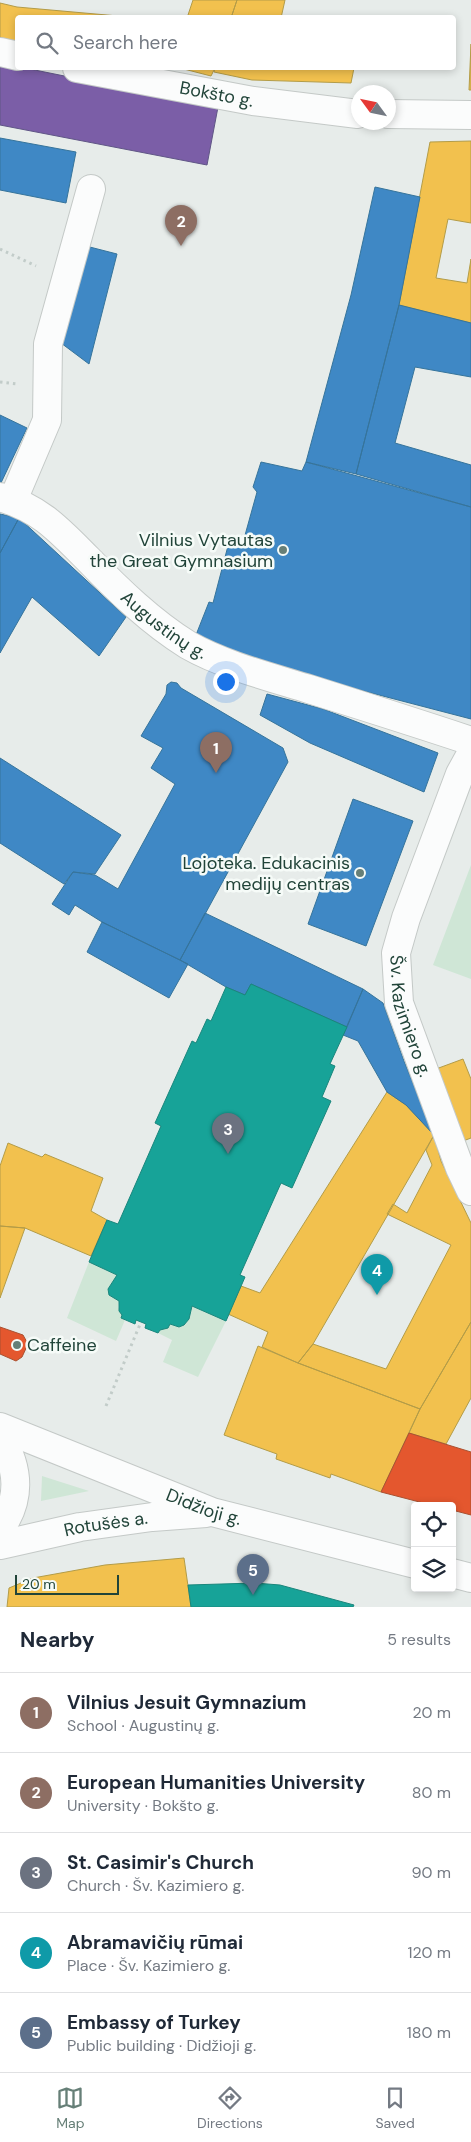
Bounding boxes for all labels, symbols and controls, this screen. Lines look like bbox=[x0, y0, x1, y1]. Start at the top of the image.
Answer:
search box bbox=[15, 15, 456, 70]
icon: search bbox=[33, 29, 61, 57]
text: Search here bbox=[73, 30, 178, 55]
street label: Bokšto g. bbox=[178, 75, 255, 113]
north arrow bbox=[351, 85, 396, 130]
pin: 2 bbox=[165, 205, 197, 246]
place label: Vilnius Vytautas the Great Gymnasium bbox=[89, 528, 273, 573]
marker: Vilnius Vytautas the Great Gymnasium bbox=[277, 544, 289, 556]
street label: Augustinų g. bbox=[115, 585, 210, 665]
your location bbox=[213, 669, 239, 695]
pin: 1 bbox=[200, 732, 232, 773]
place label: Lojoteka. Edukacinis medijų centras bbox=[182, 851, 350, 896]
marker: Lojoteka. Edukacinis medijų centras bbox=[354, 867, 366, 879]
street label: Šv. Kazimiero g. bbox=[384, 954, 437, 1080]
pin: 3 bbox=[212, 1113, 244, 1154]
pin: 4 bbox=[361, 1254, 393, 1295]
place label: Caffeine bbox=[27, 1333, 97, 1357]
marker: Caffeine bbox=[11, 1339, 23, 1351]
street label: Didžioji g. bbox=[162, 1483, 244, 1531]
map controls bbox=[411, 1502, 456, 1592]
button: locate bbox=[411, 1502, 456, 1547]
street label: Rotušės a. bbox=[62, 1506, 149, 1542]
button: layers bbox=[411, 1547, 456, 1592]
pin: 5 bbox=[237, 1554, 269, 1595]
scale bar bbox=[15, 1572, 119, 1595]
text: 20 m bbox=[22, 1575, 56, 1593]
text: Nearby bbox=[20, 1626, 94, 1654]
text: 5 results bbox=[387, 1629, 451, 1650]
text: Vilnius Jesuit Gymnazium bbox=[67, 1690, 306, 1715]
text: 1 bbox=[33, 1702, 39, 1723]
text: 20 m bbox=[412, 1702, 451, 1723]
text: School · Augustinų g. bbox=[67, 1715, 219, 1736]
text: European Humanities University bbox=[67, 1770, 365, 1795]
text: 2 bbox=[31, 1782, 41, 1803]
text: 80 m bbox=[412, 1782, 451, 1803]
text: University · Bokšto g. bbox=[67, 1795, 219, 1816]
text: St. Casimir's Church bbox=[67, 1850, 254, 1875]
text: 3 bbox=[31, 1862, 41, 1883]
text: 90 m bbox=[411, 1862, 451, 1883]
text: Church · Šv. Kazimiero g. bbox=[67, 1875, 245, 1896]
text: Abramavičių rūmai bbox=[67, 1930, 243, 1955]
text: 4 bbox=[31, 1942, 41, 1963]
text: 120 m bbox=[407, 1942, 451, 1963]
text: Place · Šv. Kazimiero g. bbox=[67, 1955, 230, 1976]
text: Embassy of Turkey bbox=[67, 2010, 241, 2035]
text: 5 bbox=[31, 2022, 41, 2043]
text: 180 m bbox=[407, 2022, 451, 2043]
text: Public building · Didžioji g. bbox=[67, 2035, 256, 2056]
tab: Map bbox=[56, 2084, 84, 2132]
tab: Directions bbox=[197, 2084, 263, 2132]
tab: Saved bbox=[375, 2084, 415, 2132]

